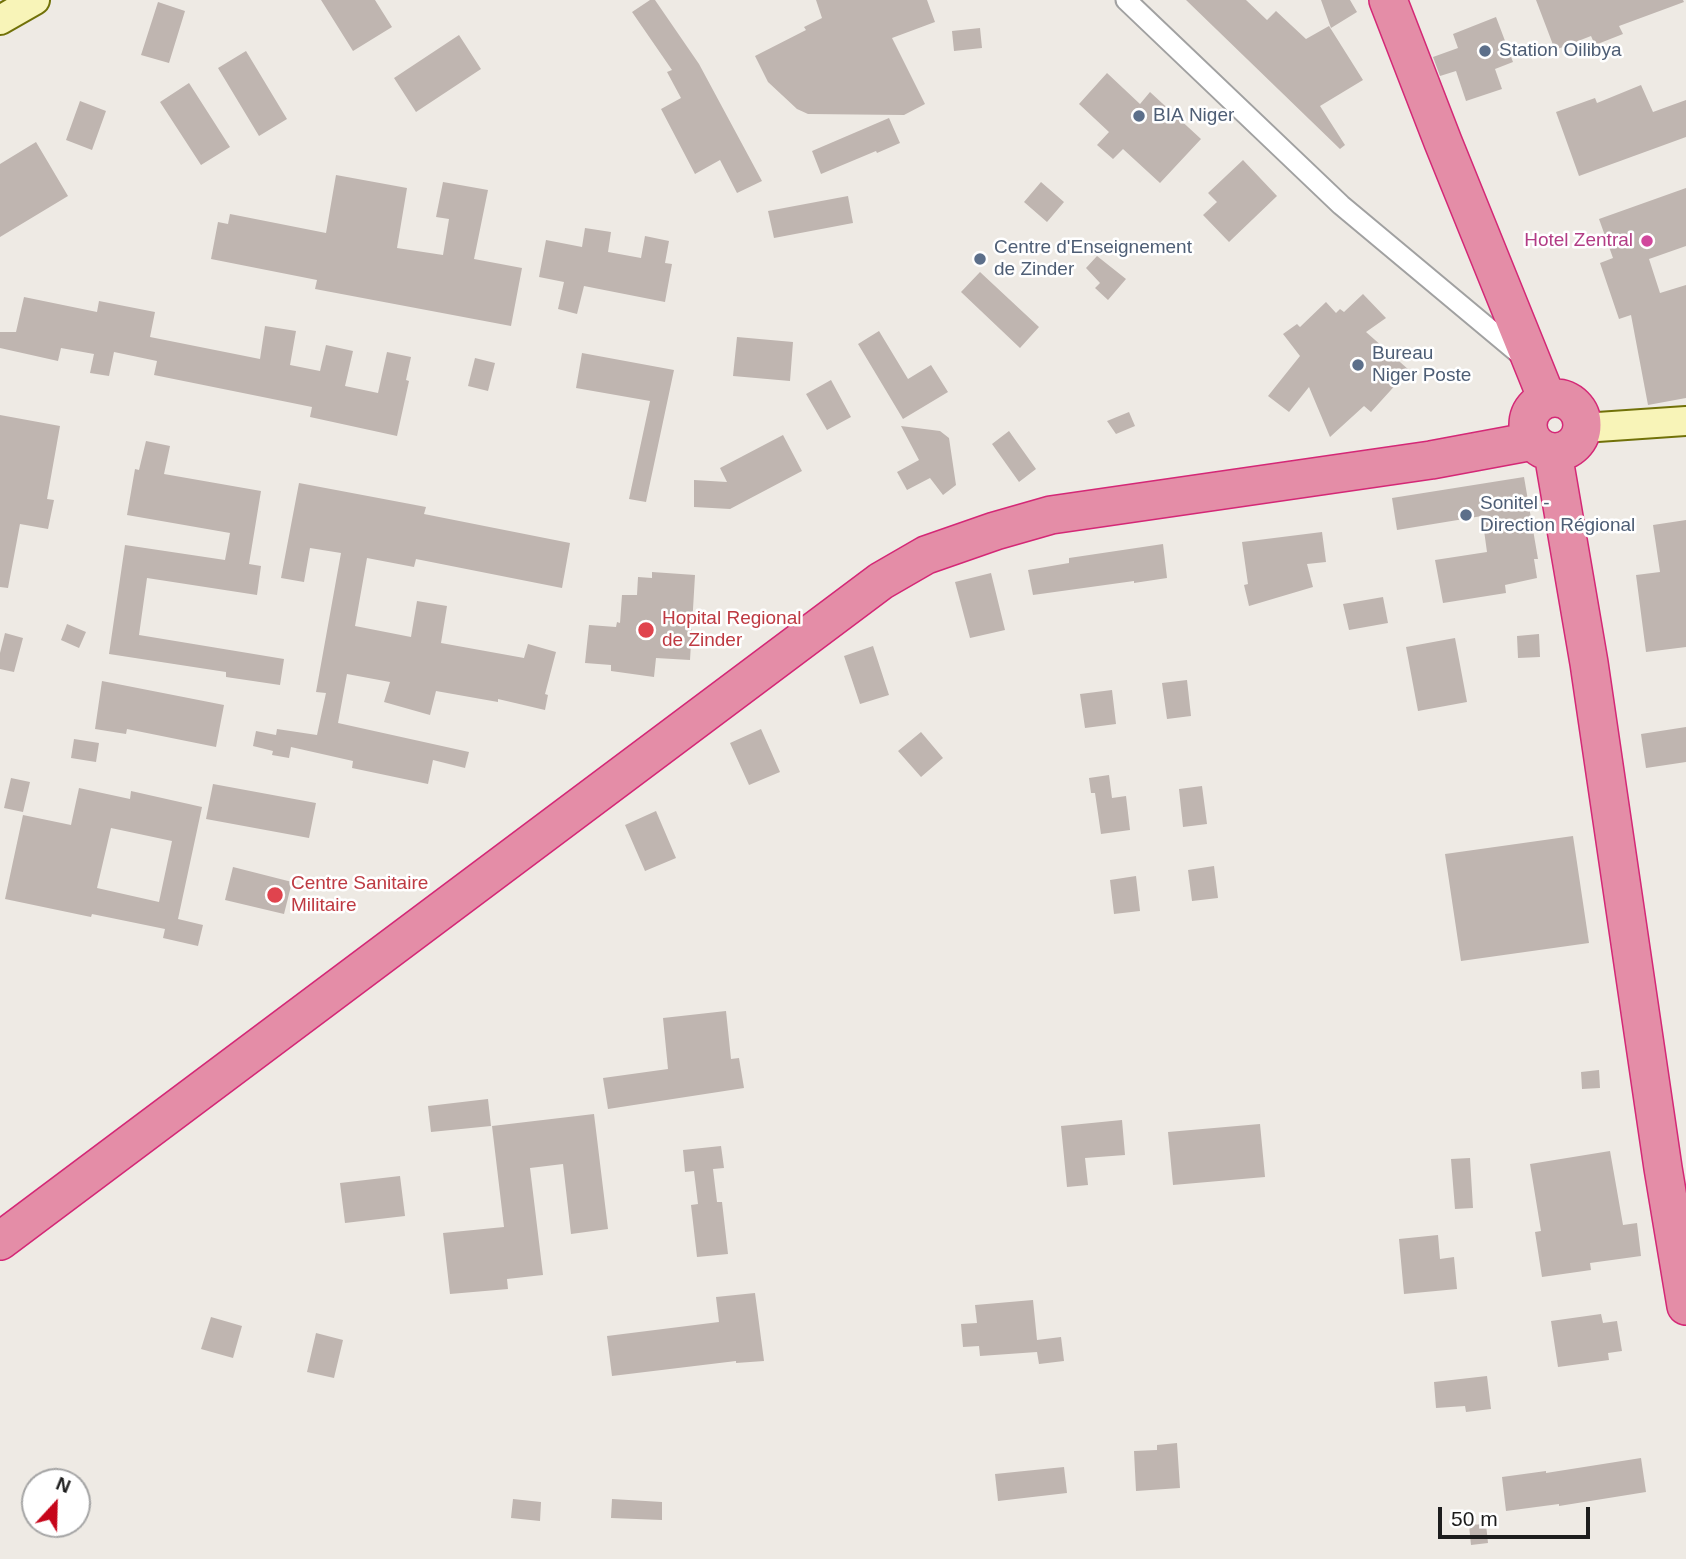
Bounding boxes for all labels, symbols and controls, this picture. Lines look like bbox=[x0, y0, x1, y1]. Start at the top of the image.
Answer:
place label: Station Oilibya bbox=[1499, 40, 1622, 62]
marker: Station Oilibya bbox=[1477, 43, 1493, 59]
place label: BIA Niger bbox=[1153, 105, 1234, 127]
marker: BIA Niger bbox=[1131, 108, 1147, 124]
place label: Hotel Zentral bbox=[1524, 230, 1633, 252]
marker: Hotel Zentral bbox=[1639, 233, 1655, 249]
place label: Centre d'Enseignement de Zinder bbox=[994, 237, 1192, 281]
marker: Centre d'Enseignement de Zinder bbox=[972, 251, 988, 267]
place label: Bureau Niger Poste bbox=[1372, 343, 1471, 387]
marker: Bureau Niger Poste bbox=[1350, 357, 1366, 373]
place label: Sonitel - Direction Régional bbox=[1480, 493, 1635, 537]
marker: Sonitel - Direction Régional bbox=[1458, 507, 1474, 523]
place label: Hopital Regional de Zinder bbox=[662, 608, 801, 652]
marker: Hopital Regional de Zinder bbox=[636, 620, 656, 640]
place label: Centre Sanitaire Militaire bbox=[291, 873, 428, 917]
marker: Centre Sanitaire Militaire bbox=[265, 885, 285, 905]
north arrow bbox=[21, 1468, 91, 1538]
text: N bbox=[53, 1473, 74, 1497]
scale bar bbox=[1441, 1492, 1593, 1536]
text: 50 m bbox=[1451, 1507, 1498, 1530]

